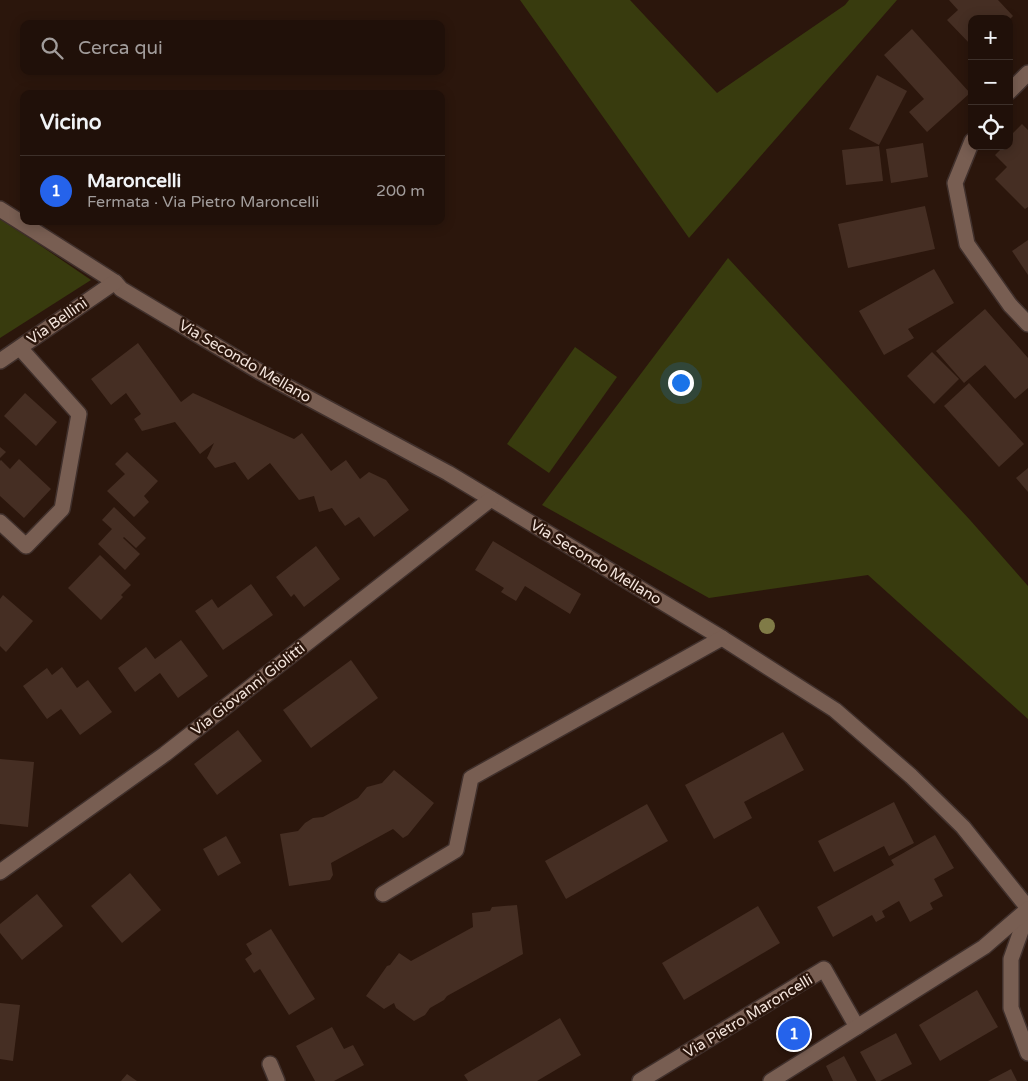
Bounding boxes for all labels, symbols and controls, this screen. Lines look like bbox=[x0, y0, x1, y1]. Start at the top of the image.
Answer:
map controls bbox=[968, 15, 1013, 150]
button: + bbox=[968, 15, 1013, 60]
search box bbox=[20, 20, 445, 75]
icon: search bbox=[38, 34, 66, 62]
text: Cerca qui bbox=[78, 37, 163, 59]
button: − bbox=[968, 60, 1013, 105]
button: locate bbox=[968, 105, 1013, 150]
text: Vicino bbox=[40, 110, 102, 135]
text: Maroncelli bbox=[87, 170, 181, 192]
text: 1 bbox=[51, 181, 61, 201]
text: 200 m bbox=[376, 181, 425, 201]
text: Fermata · Via Pietro Maroncelli bbox=[87, 192, 319, 212]
street label: Via Bellini bbox=[23, 294, 91, 348]
street label: Via Secondo Mellano bbox=[176, 316, 314, 406]
your location bbox=[668, 370, 694, 396]
street label: Via Secondo Mellano bbox=[527, 516, 665, 608]
street label: Via Giovanni Giolitti bbox=[187, 639, 309, 739]
street label: Via Pietro Maroncelli bbox=[680, 970, 816, 1062]
pin: 1 bbox=[778, 1015, 810, 1053]

